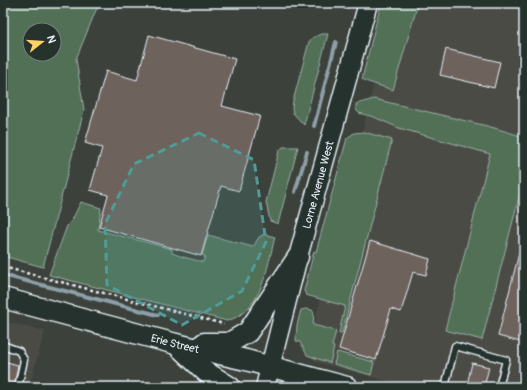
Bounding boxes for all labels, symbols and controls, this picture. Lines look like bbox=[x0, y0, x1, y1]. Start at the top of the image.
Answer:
north arrow bbox=[22, 22, 62, 62]
text: N bbox=[44, 34, 59, 45]
street label: Lorne Avenue West bbox=[300, 139, 336, 230]
street label: Erie Street bbox=[150, 331, 201, 356]

